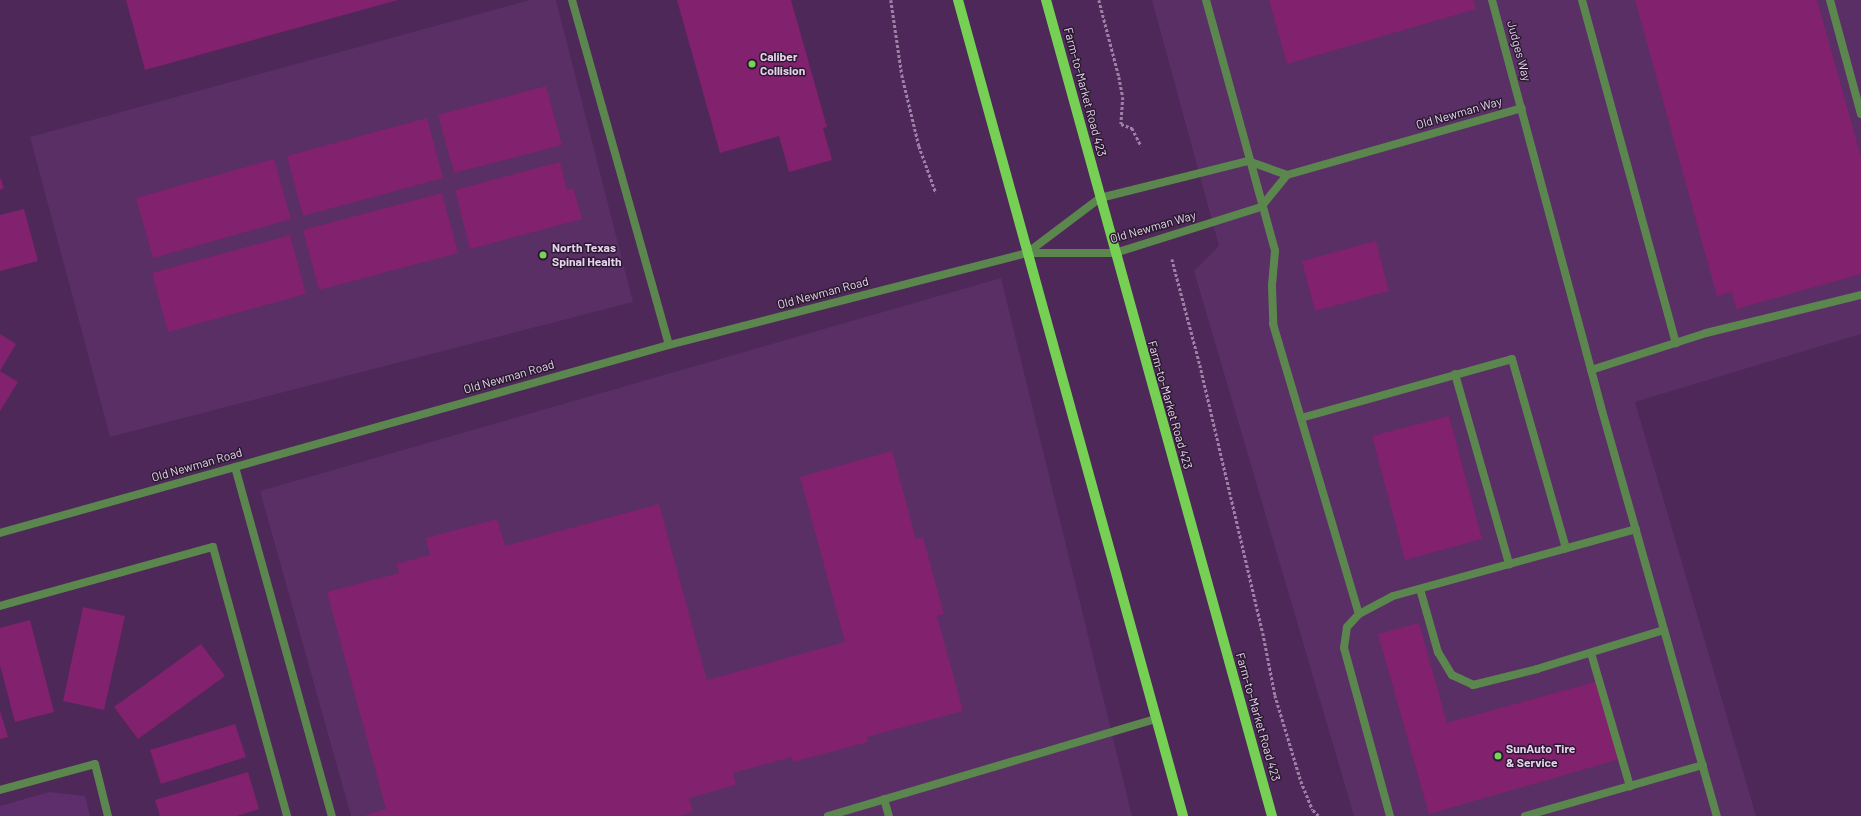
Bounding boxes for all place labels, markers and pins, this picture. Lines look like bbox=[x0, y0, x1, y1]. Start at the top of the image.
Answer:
place label: Caliber Collision bbox=[760, 50, 805, 78]
marker: Caliber Collision bbox=[747, 59, 757, 69]
place label: North Texas Spinal Health bbox=[552, 241, 622, 269]
marker: North Texas Spinal Health bbox=[537, 249, 549, 261]
place label: SunAuto Tire & Service bbox=[1506, 742, 1575, 770]
marker: SunAuto Tire & Service bbox=[1493, 751, 1503, 761]

